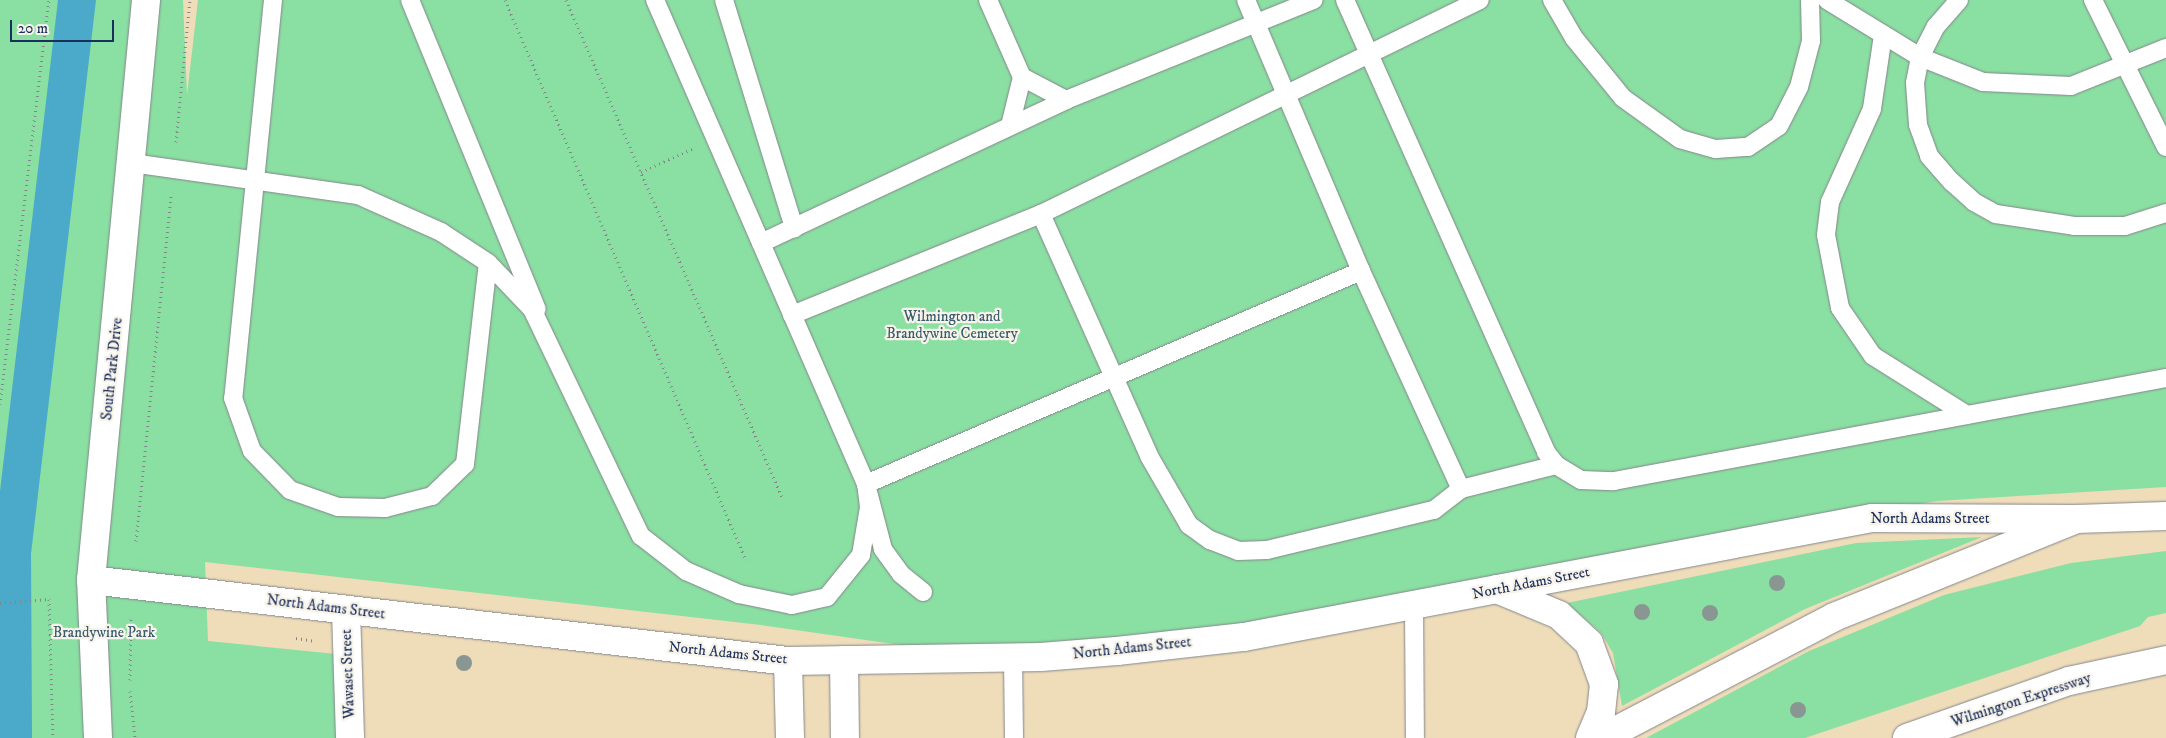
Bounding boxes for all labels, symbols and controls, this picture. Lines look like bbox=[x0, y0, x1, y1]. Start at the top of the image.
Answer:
scale bar bbox=[12, 10, 116, 42]
text: 20 m bbox=[18, 19, 48, 38]
park label: Wilmington and Brandywine Cemetery bbox=[886, 307, 1018, 342]
street label: South Park Drive bbox=[98, 317, 126, 421]
street label: North Adams Street bbox=[1870, 510, 1990, 528]
street label: North Adams Street bbox=[1471, 563, 1591, 603]
street label: North Adams Street bbox=[266, 591, 386, 623]
park label: Brandywine Park bbox=[53, 624, 155, 642]
street label: Wawaset Street bbox=[337, 629, 359, 719]
street label: North Adams Street bbox=[1072, 633, 1192, 663]
street label: North Adams Street bbox=[668, 638, 788, 668]
street label: Wilmington Expressway bbox=[1949, 669, 2093, 731]

